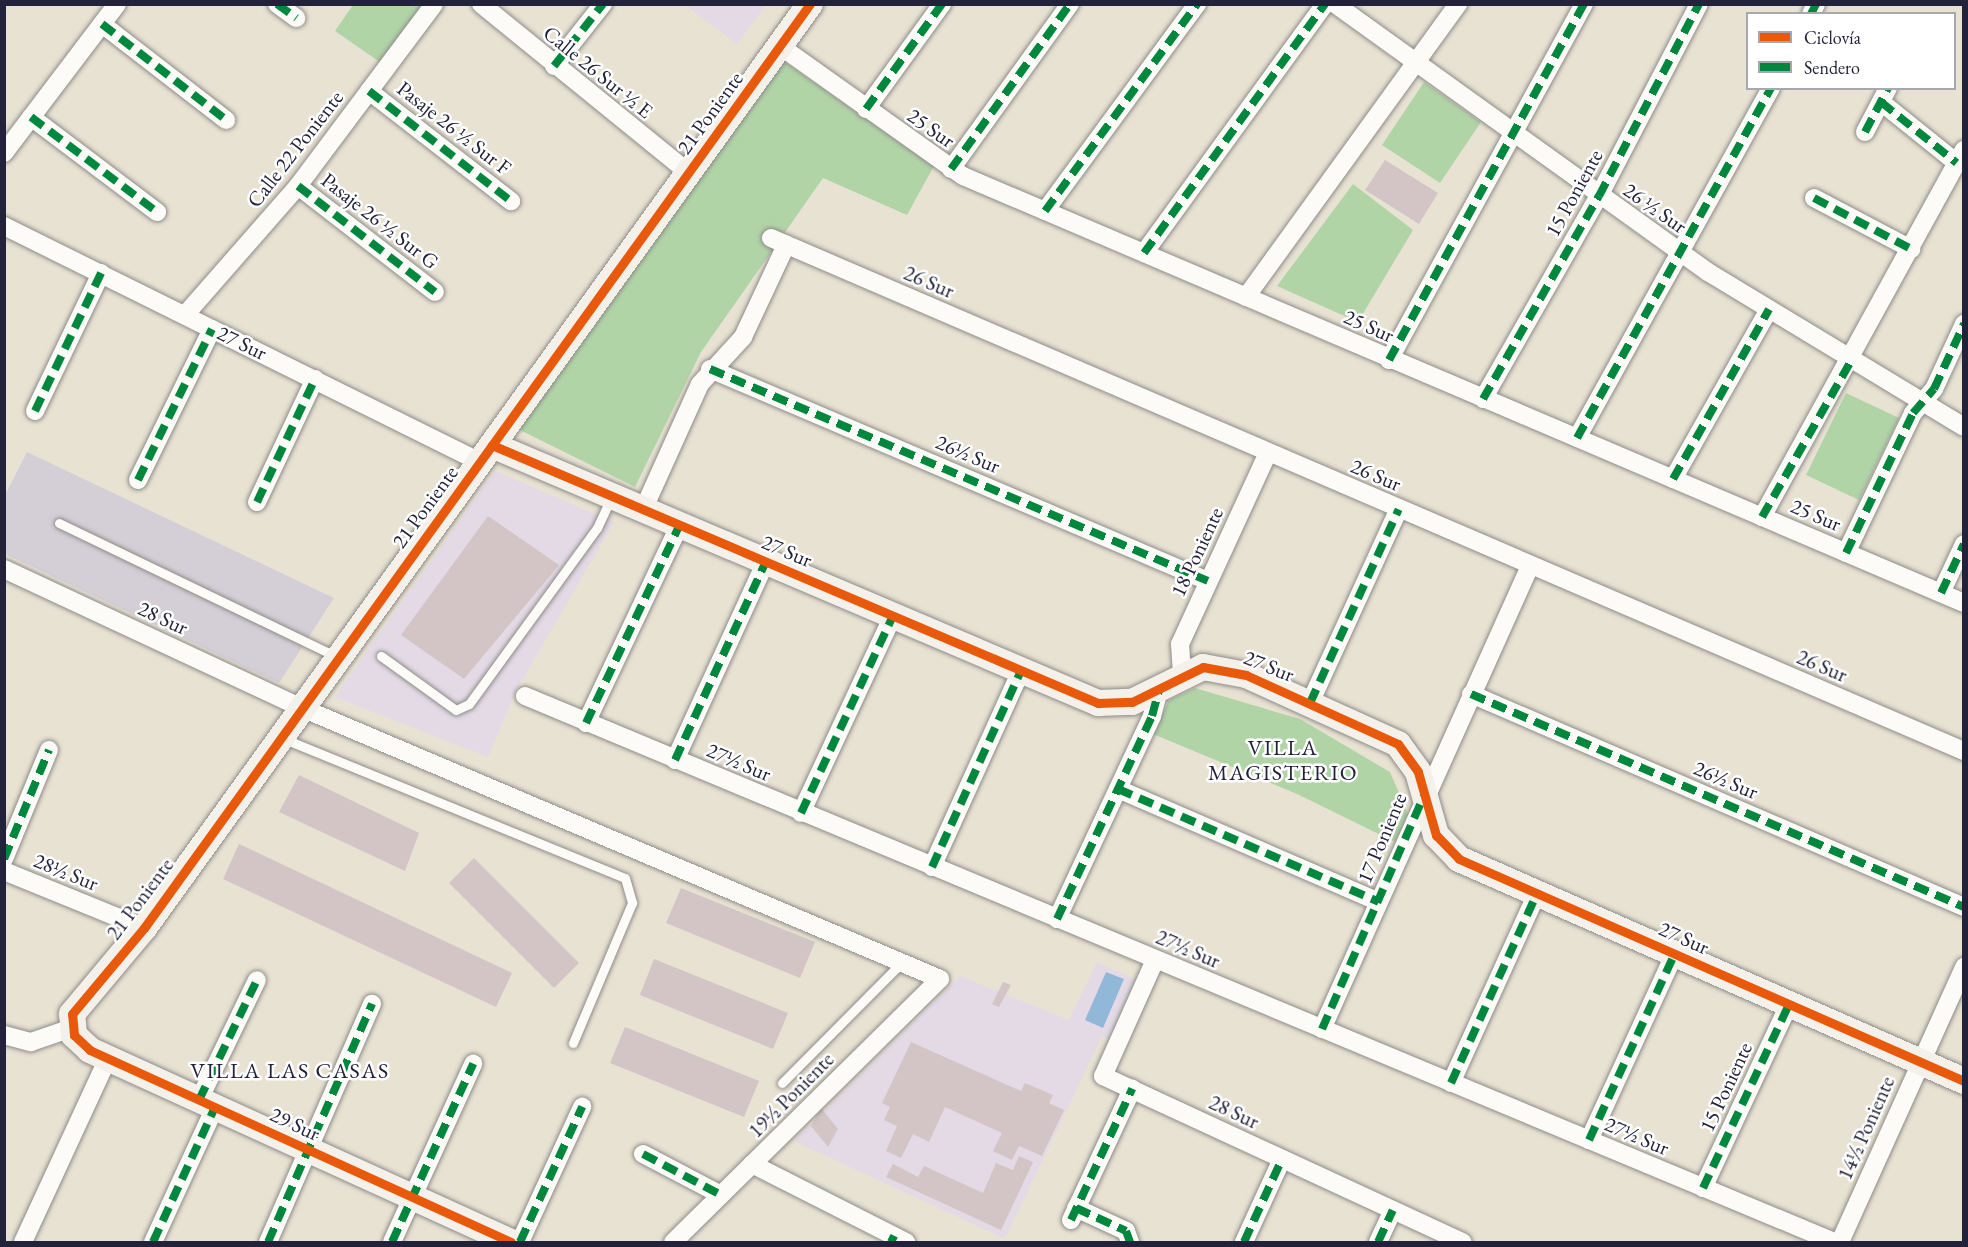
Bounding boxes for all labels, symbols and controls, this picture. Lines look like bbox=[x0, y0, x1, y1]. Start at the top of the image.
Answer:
legend bbox=[1746, 12, 1956, 90]
street label: Calle 26 Sur ½ E bbox=[538, 20, 658, 124]
text: Ciclovía bbox=[1804, 26, 1861, 49]
text: Sendero bbox=[1804, 56, 1860, 79]
street label: 21 Poniente bbox=[672, 67, 748, 159]
street label: Pasaje 26 ½ Sur F bbox=[392, 76, 516, 180]
street label: Calle 22 Poniente bbox=[242, 86, 348, 212]
street label: 25 Sur bbox=[902, 103, 960, 153]
street label: 15 Poniente bbox=[1540, 145, 1608, 241]
street label: Pasaje 26 ½ Sur G bbox=[316, 167, 444, 275]
street label: 26 ½ Sur bbox=[1619, 177, 1691, 239]
street label: 26 Sur bbox=[900, 260, 958, 304]
street label: 25 Sur bbox=[1340, 304, 1398, 348]
street label: 27 Sur bbox=[213, 320, 271, 366]
street label: 26½ Sur bbox=[932, 429, 1004, 479]
street label: 26 Sur bbox=[1347, 453, 1405, 497]
street label: 21 Poniente bbox=[387, 461, 463, 553]
street label: 25 Sur bbox=[1787, 493, 1845, 537]
street label: 18 Poniente bbox=[1165, 503, 1229, 601]
street label: 27 Sur bbox=[758, 529, 816, 573]
street label: 28 Sur bbox=[134, 596, 192, 640]
street label: 26 Sur bbox=[1793, 644, 1851, 688]
street label: 27 Sur bbox=[1240, 645, 1298, 687]
district label: VILLA MAGISTERIO bbox=[1208, 734, 1358, 786]
street label: 27½ Sur bbox=[703, 737, 775, 787]
street label: 26½ Sur bbox=[1690, 755, 1762, 805]
street label: 17 Poniente bbox=[1352, 789, 1412, 887]
street label: 28½ Sur bbox=[30, 848, 102, 896]
street label: 21 Poniente bbox=[101, 853, 179, 945]
street label: 27 Sur bbox=[1655, 916, 1713, 960]
street label: 27½ Sur bbox=[1152, 924, 1224, 974]
street label: 15 Poniente bbox=[1694, 1038, 1758, 1136]
street label: 19½ Poniente bbox=[743, 1047, 839, 1143]
district label: VILLA LAS CASAS bbox=[190, 1058, 390, 1084]
street label: 14½ Poniente bbox=[1832, 1072, 1900, 1184]
street label: 28 Sur bbox=[1205, 1090, 1263, 1134]
street label: 29 Sur bbox=[266, 1102, 324, 1146]
street label: 27½ Sur bbox=[1601, 1111, 1673, 1161]

